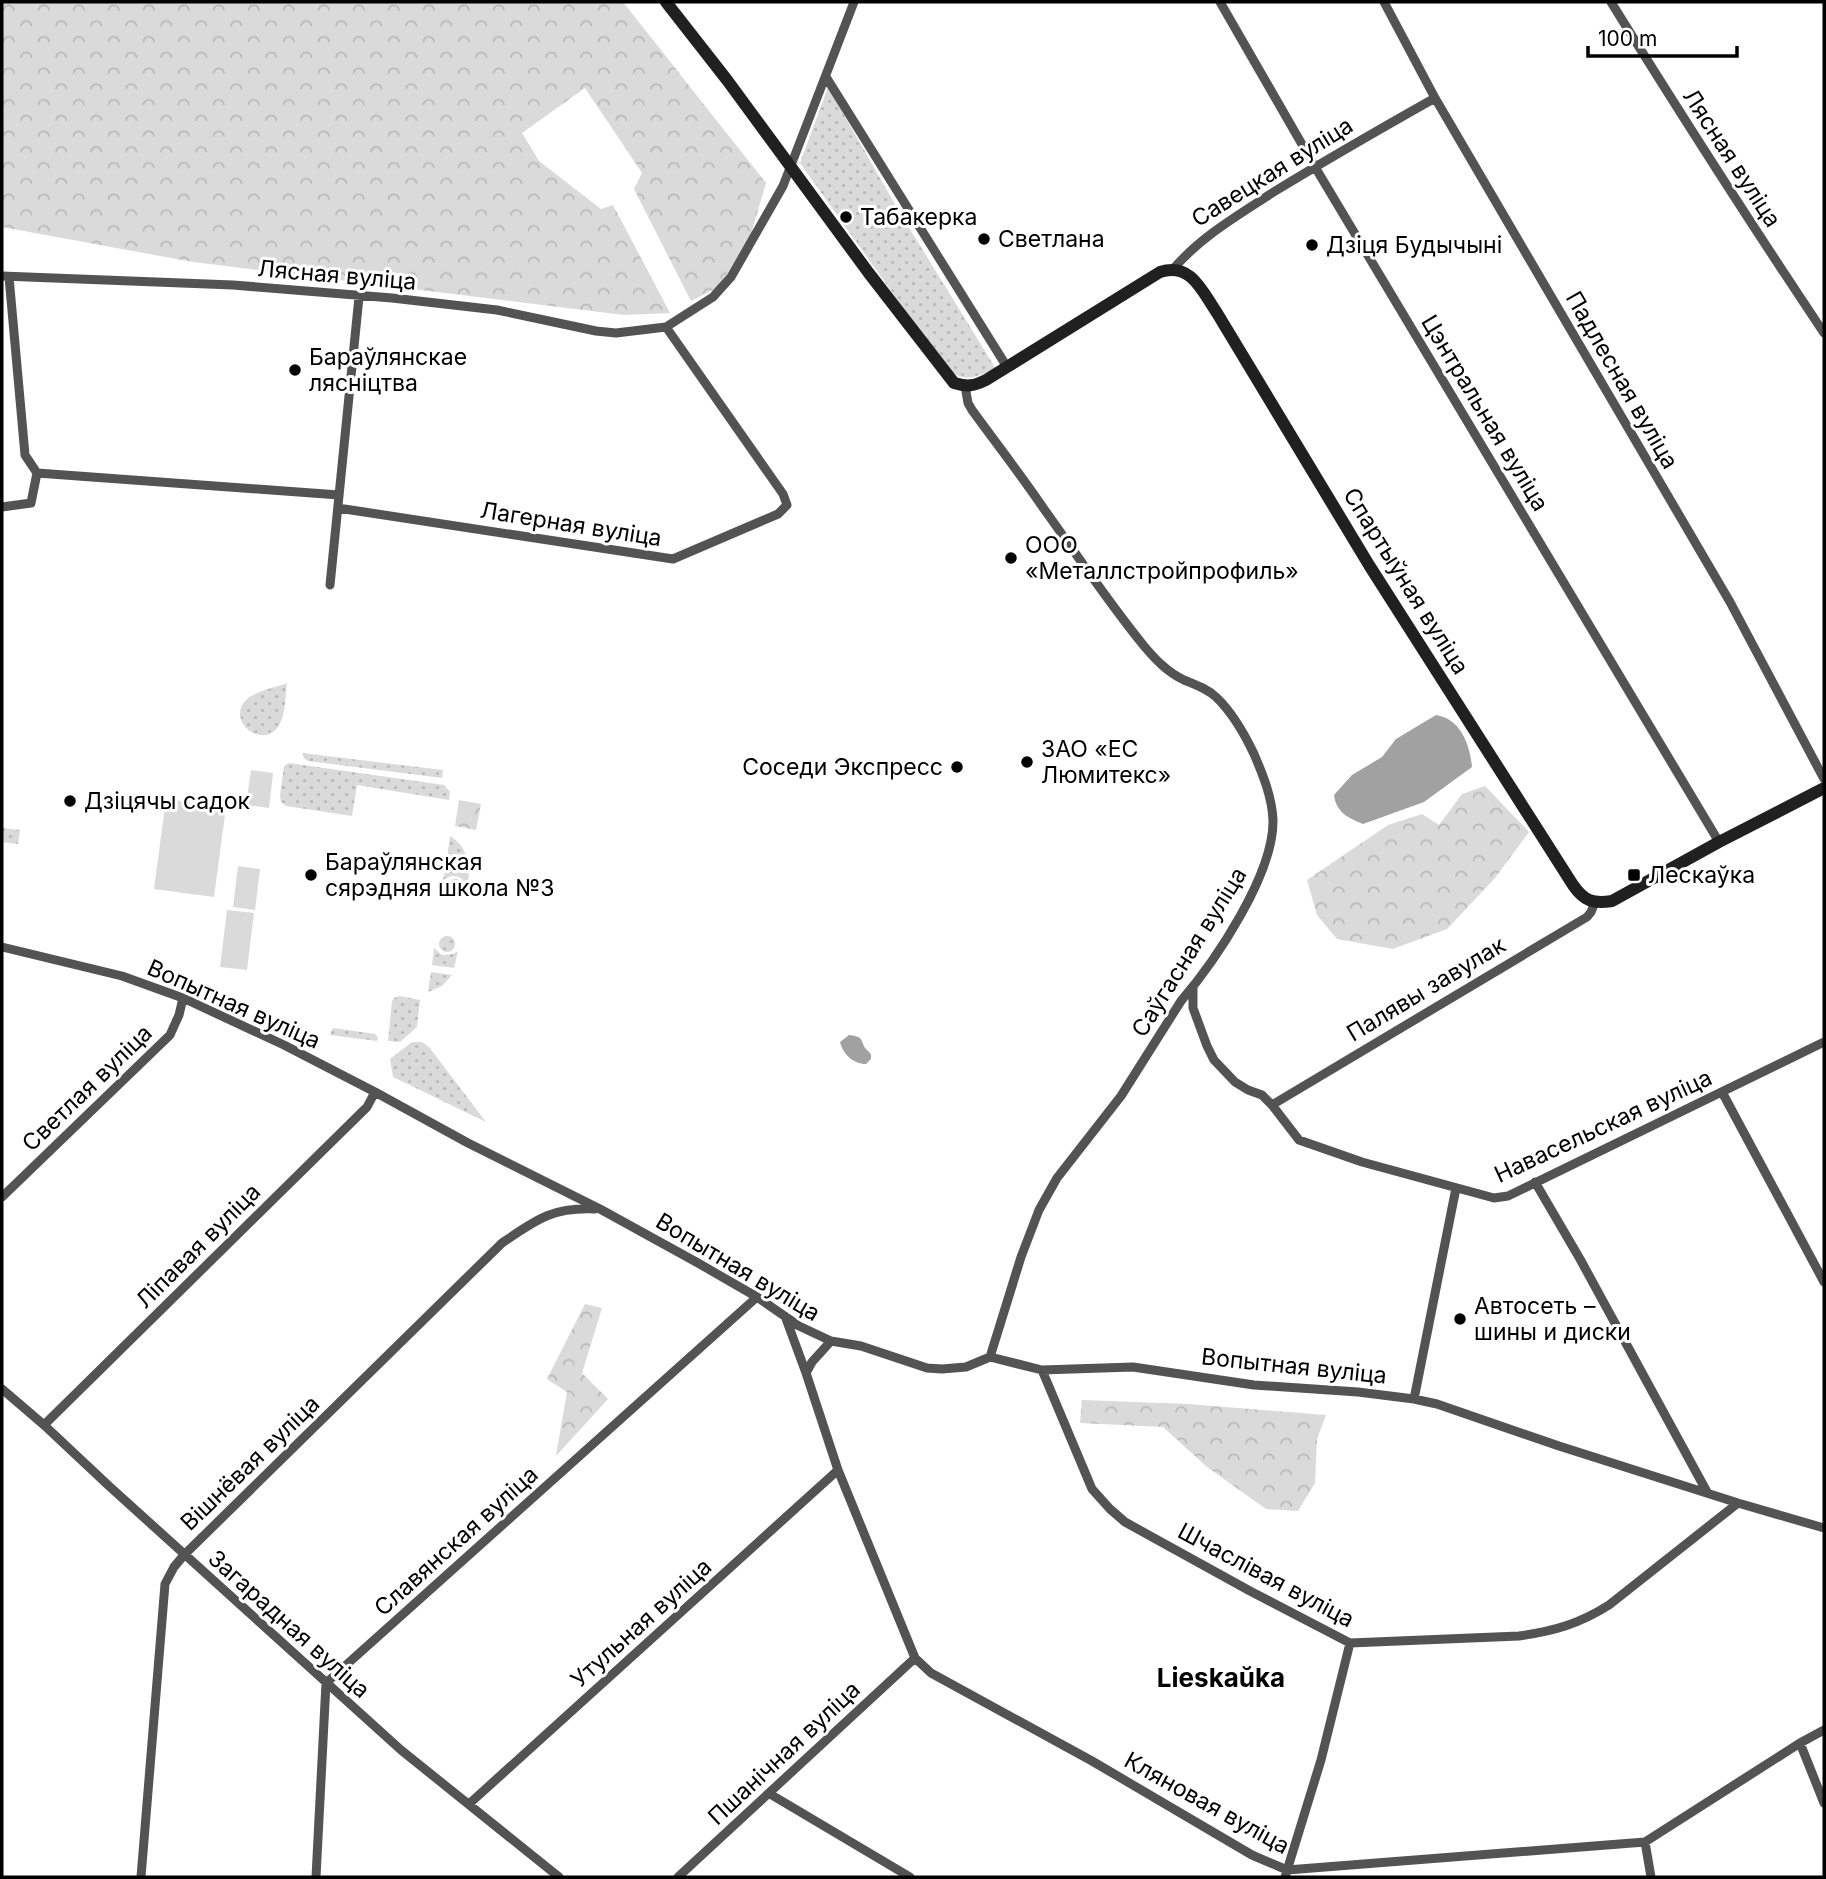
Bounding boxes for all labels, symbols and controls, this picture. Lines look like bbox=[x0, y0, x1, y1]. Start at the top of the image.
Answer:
scale bar bbox=[1588, 14, 1737, 58]
text: 100 m bbox=[1598, 26, 1657, 51]
street label: Лясная вуліца bbox=[1677, 84, 1787, 232]
street label: Савецкая вуліца bbox=[1186, 111, 1358, 233]
place label: Табакерка bbox=[860, 203, 977, 231]
marker: Табакерка bbox=[838, 209, 854, 225]
place label: Светлана bbox=[998, 225, 1105, 253]
marker: Светлана bbox=[976, 231, 992, 247]
place label: Дзіця Будычыні bbox=[1326, 231, 1502, 259]
marker: Дзіця Будычыні bbox=[1304, 237, 1320, 253]
street label: Лясная вуліца bbox=[257, 254, 417, 296]
street label: Падлесная вуліца bbox=[1560, 286, 1684, 474]
street label: Цэнтральная вуліца bbox=[1415, 310, 1555, 516]
place label: Бараўлянскае лясніцтва bbox=[309, 343, 467, 397]
marker: Бараўлянскае лясніцтва bbox=[287, 362, 303, 378]
street label: Спартыўная вуліца bbox=[1337, 483, 1475, 679]
street label: Лагерная вуліца bbox=[478, 496, 664, 552]
place label: ООО «Металлстройпрофиль» bbox=[1025, 531, 1299, 585]
marker: ООО «Металлстройпрофиль» bbox=[1003, 550, 1019, 566]
place label: ЗАО «ЕС Люмитекс» bbox=[1041, 735, 1171, 789]
place label: Соседи Экспресс bbox=[742, 753, 943, 781]
marker: ЗАО «ЕС Люмитекс» bbox=[1019, 754, 1035, 770]
marker: Соседи Экспресс bbox=[949, 759, 965, 775]
place label: Дзіцячы садок bbox=[84, 787, 250, 815]
marker: Дзіцячы садок bbox=[62, 793, 78, 809]
place label: Бараўлянская сярэдняя школа №3 bbox=[325, 848, 555, 902]
place label: Лескаўка bbox=[1648, 861, 1755, 889]
street label: Саўгасная вуліца bbox=[1126, 862, 1252, 1042]
marker: Бараўлянская сярэдняя школа №3 bbox=[303, 867, 319, 883]
marker: Лескаўка bbox=[1626, 867, 1642, 883]
street label: Палявы завулак bbox=[1342, 930, 1511, 1047]
street label: Вопытная вуліца bbox=[143, 953, 325, 1055]
street label: Светлая вуліца bbox=[16, 1019, 158, 1157]
street label: Навасельская вуліца bbox=[1490, 1063, 1716, 1189]
street label: Ліпавая вуліца bbox=[130, 1178, 266, 1314]
street label: Вопытная вуліца bbox=[651, 1207, 825, 1327]
place label: Автосеть – шины и диски bbox=[1474, 1292, 1631, 1346]
marker: Автосеть – шины и диски bbox=[1452, 1311, 1468, 1327]
street label: Вопытная вуліца bbox=[1200, 1342, 1388, 1390]
street label: Вішнёвая вуліца bbox=[175, 1390, 325, 1536]
street label: Славянская вуліца bbox=[368, 1460, 544, 1622]
street label: Шчаслівая вуліца bbox=[1173, 1517, 1359, 1633]
street label: Загарадная вуліца bbox=[202, 1544, 376, 1704]
street label: Утульная вуліца bbox=[565, 1553, 717, 1693]
district label: Lieskaŭka bbox=[1157, 1662, 1285, 1693]
street label: Пшанічная вуліца bbox=[702, 1675, 866, 1831]
street label: Кляновая вуліца bbox=[1120, 1746, 1294, 1860]

